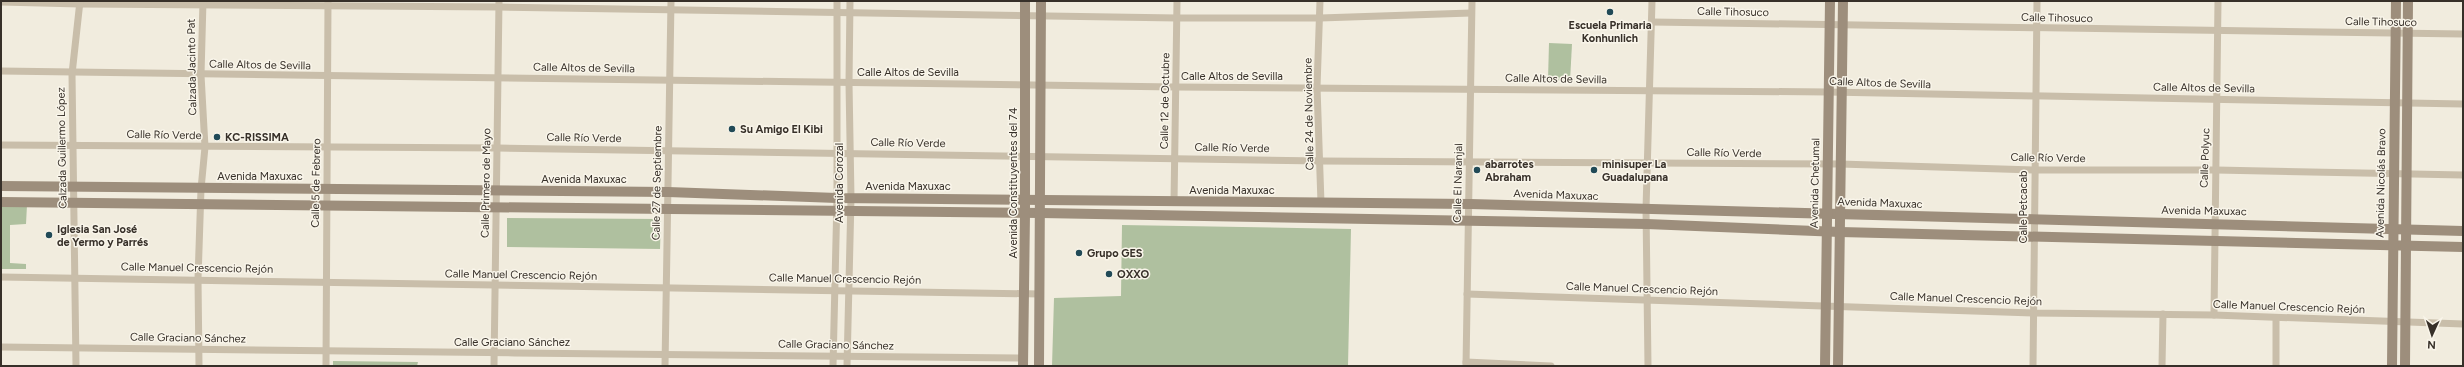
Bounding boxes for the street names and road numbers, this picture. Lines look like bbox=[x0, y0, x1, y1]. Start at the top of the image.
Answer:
street label: Calle Tihosuco bbox=[1697, 5, 1769, 19]
street label: Calle Tihosuco bbox=[2021, 11, 2093, 25]
street label: Calle Tihosuco bbox=[2345, 15, 2417, 29]
street label: Calzada Jacinto Pat bbox=[185, 18, 199, 116]
street label: Calle 12 de Octubre bbox=[1158, 53, 1172, 149]
street label: Calle Altos de Sevilla bbox=[209, 58, 311, 72]
street label: Calle 24 de Noviembre bbox=[1302, 58, 1316, 170]
street label: Calle Altos de Sevilla bbox=[533, 61, 635, 75]
street label: Calle Altos de Sevilla bbox=[857, 66, 959, 79]
street label: Calle Altos de Sevilla bbox=[1181, 70, 1283, 83]
street label: Calle Altos de Sevilla bbox=[1505, 72, 1607, 86]
street label: Calle Altos de Sevilla bbox=[1829, 75, 1931, 91]
street label: Calle Altos de Sevilla bbox=[2153, 81, 2255, 95]
street label: Calzada Guillermo López bbox=[54, 87, 70, 209]
street label: Avenida Constituyentes del 74 bbox=[1007, 107, 1020, 259]
street label: Calle 27 de Septiembre bbox=[650, 126, 664, 240]
street label: Calle Río Verde bbox=[126, 128, 202, 142]
street label: Calle Primero de Mayo bbox=[479, 128, 493, 238]
street label: Calle Polyuc bbox=[2197, 128, 2213, 188]
street label: Avenida Nicolás Bravo bbox=[2374, 128, 2388, 238]
street label: Calle Río Verde bbox=[546, 131, 622, 145]
street label: Calle Río Verde bbox=[870, 136, 946, 150]
street label: Calle 5 de Febrero bbox=[309, 138, 323, 228]
street label: Avenida Chetumal bbox=[1808, 138, 1822, 228]
street label: Calle Río Verde bbox=[1194, 141, 1270, 155]
street label: Avenida Corozal bbox=[833, 143, 846, 223]
street label: Calle El Naranjal bbox=[1451, 143, 1465, 223]
street label: Calle Río Verde bbox=[1686, 146, 1762, 160]
street label: Calle Río Verde bbox=[2010, 151, 2086, 165]
street label: Avenida Maxuxac bbox=[217, 170, 303, 183]
street label: Calle Petcacab bbox=[2017, 170, 2030, 244]
street label: Avenida Maxuxac bbox=[541, 173, 627, 186]
street label: Avenida Maxuxac bbox=[865, 180, 951, 193]
street label: Avenida Maxuxac bbox=[1189, 184, 1275, 197]
street label: Avenida Maxuxac bbox=[1513, 187, 1599, 203]
street label: Avenida Maxuxac bbox=[1837, 195, 1923, 211]
street label: Avenida Maxuxac bbox=[2161, 204, 2247, 218]
street label: Calle Manuel Crescencio Rejón bbox=[121, 260, 273, 276]
street label: Calle Manuel Crescencio Rejón bbox=[445, 267, 597, 283]
street label: Calle Manuel Crescencio Rejón bbox=[769, 271, 921, 287]
street label: Calle Manuel Crescencio Rejón bbox=[1566, 280, 1718, 298]
street label: Calle Manuel Crescencio Rejón bbox=[1890, 290, 2042, 308]
street label: Calle Manuel Crescencio Rejón bbox=[2213, 298, 2365, 316]
street label: Calle Graciano Sánchez bbox=[130, 330, 246, 346]
street label: Calle Graciano Sánchez bbox=[454, 336, 570, 349]
street label: Calle Graciano Sánchez bbox=[778, 337, 894, 353]

